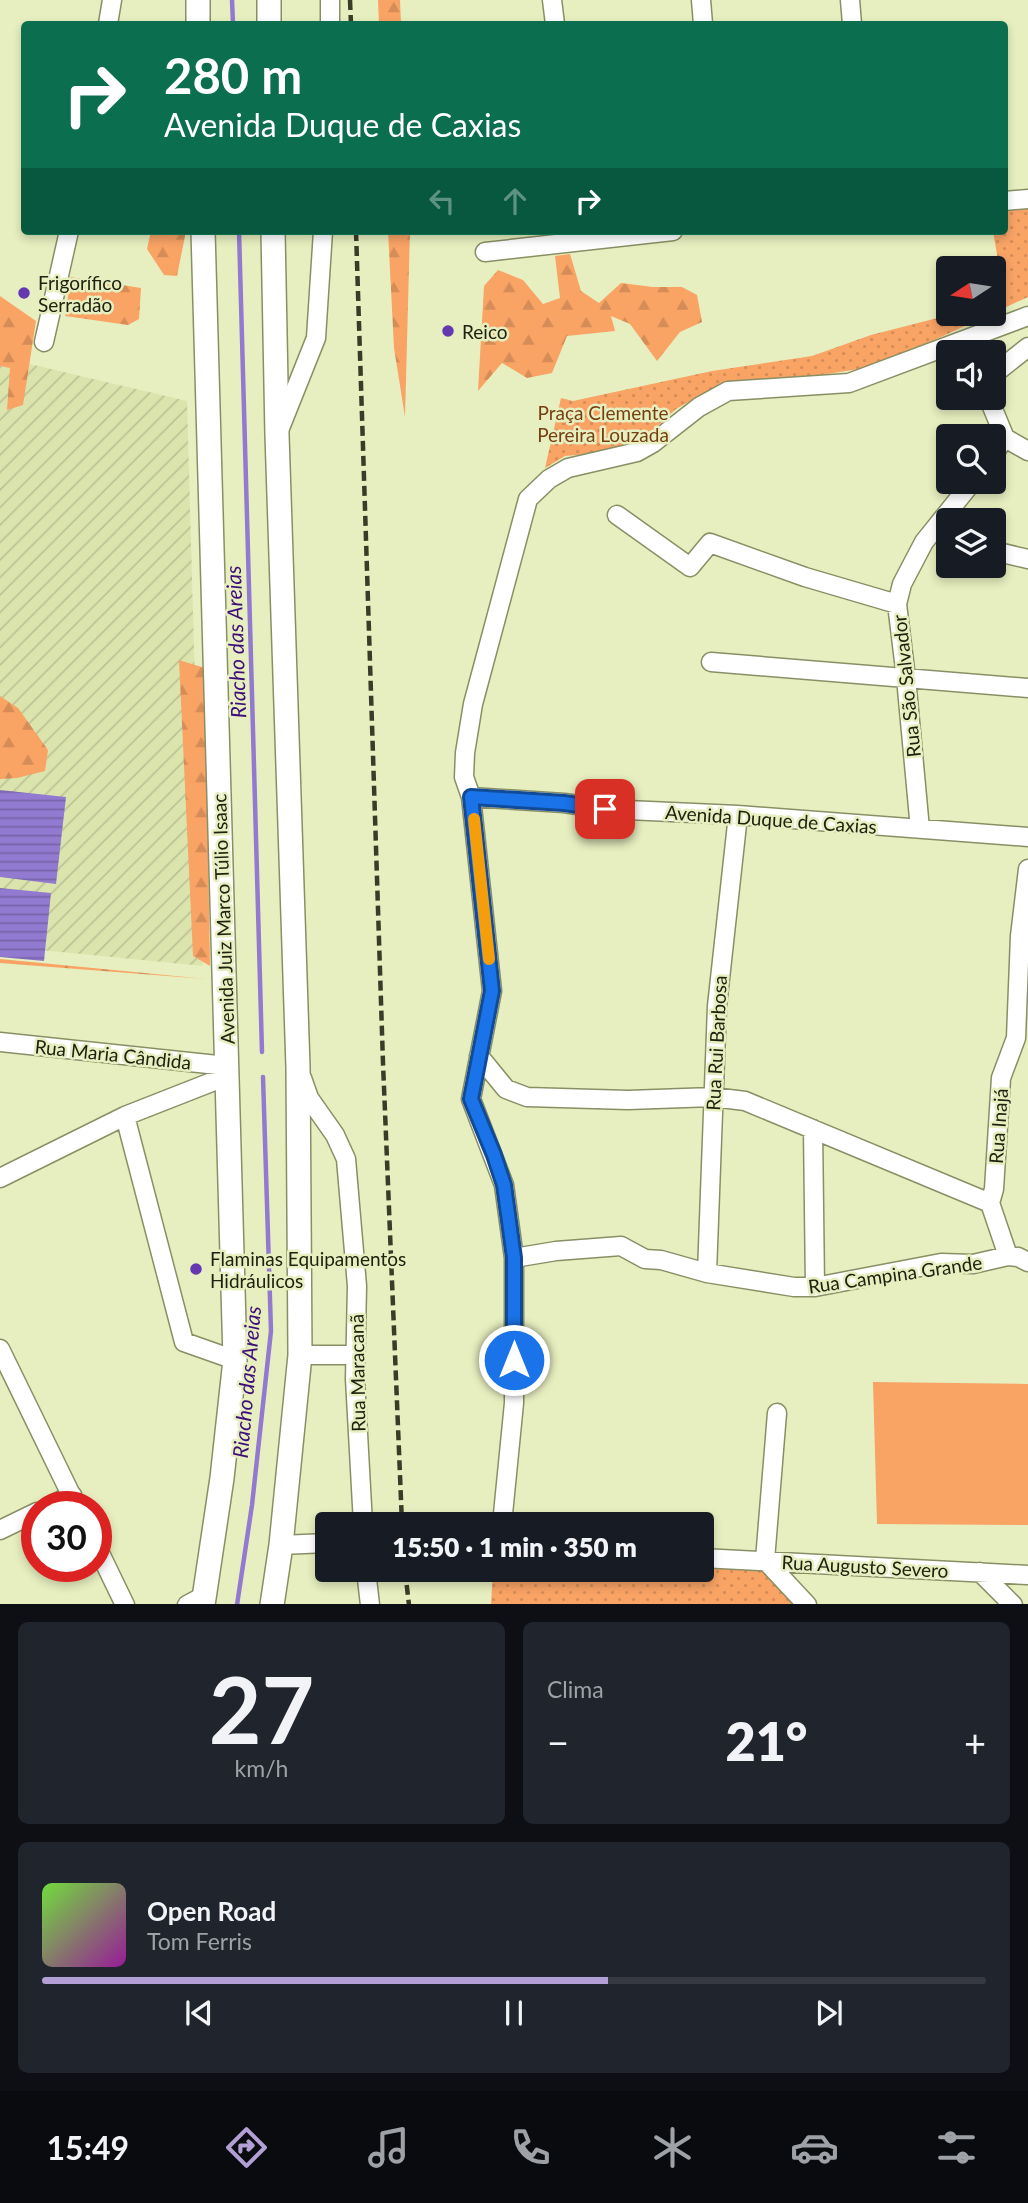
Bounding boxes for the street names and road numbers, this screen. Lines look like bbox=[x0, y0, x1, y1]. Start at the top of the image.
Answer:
street label: Rua São Salvador bbox=[887, 614, 925, 758]
street label: Avenida Juiz Marco Túlio Isaac bbox=[207, 793, 239, 1045]
street label: Avenida Duque de Caxias bbox=[664, 800, 878, 838]
street label: Rua Rui Barbosa bbox=[701, 975, 731, 1111]
street label: Rua Maria Cândida bbox=[34, 1034, 192, 1074]
street label: Rua Inajá bbox=[984, 1087, 1012, 1165]
street label: Rua Campina Grande bbox=[806, 1250, 984, 1298]
street label: Rua Maracanã bbox=[344, 1314, 370, 1432]
street label: Rua Augusto Severo bbox=[781, 1550, 949, 1582]

